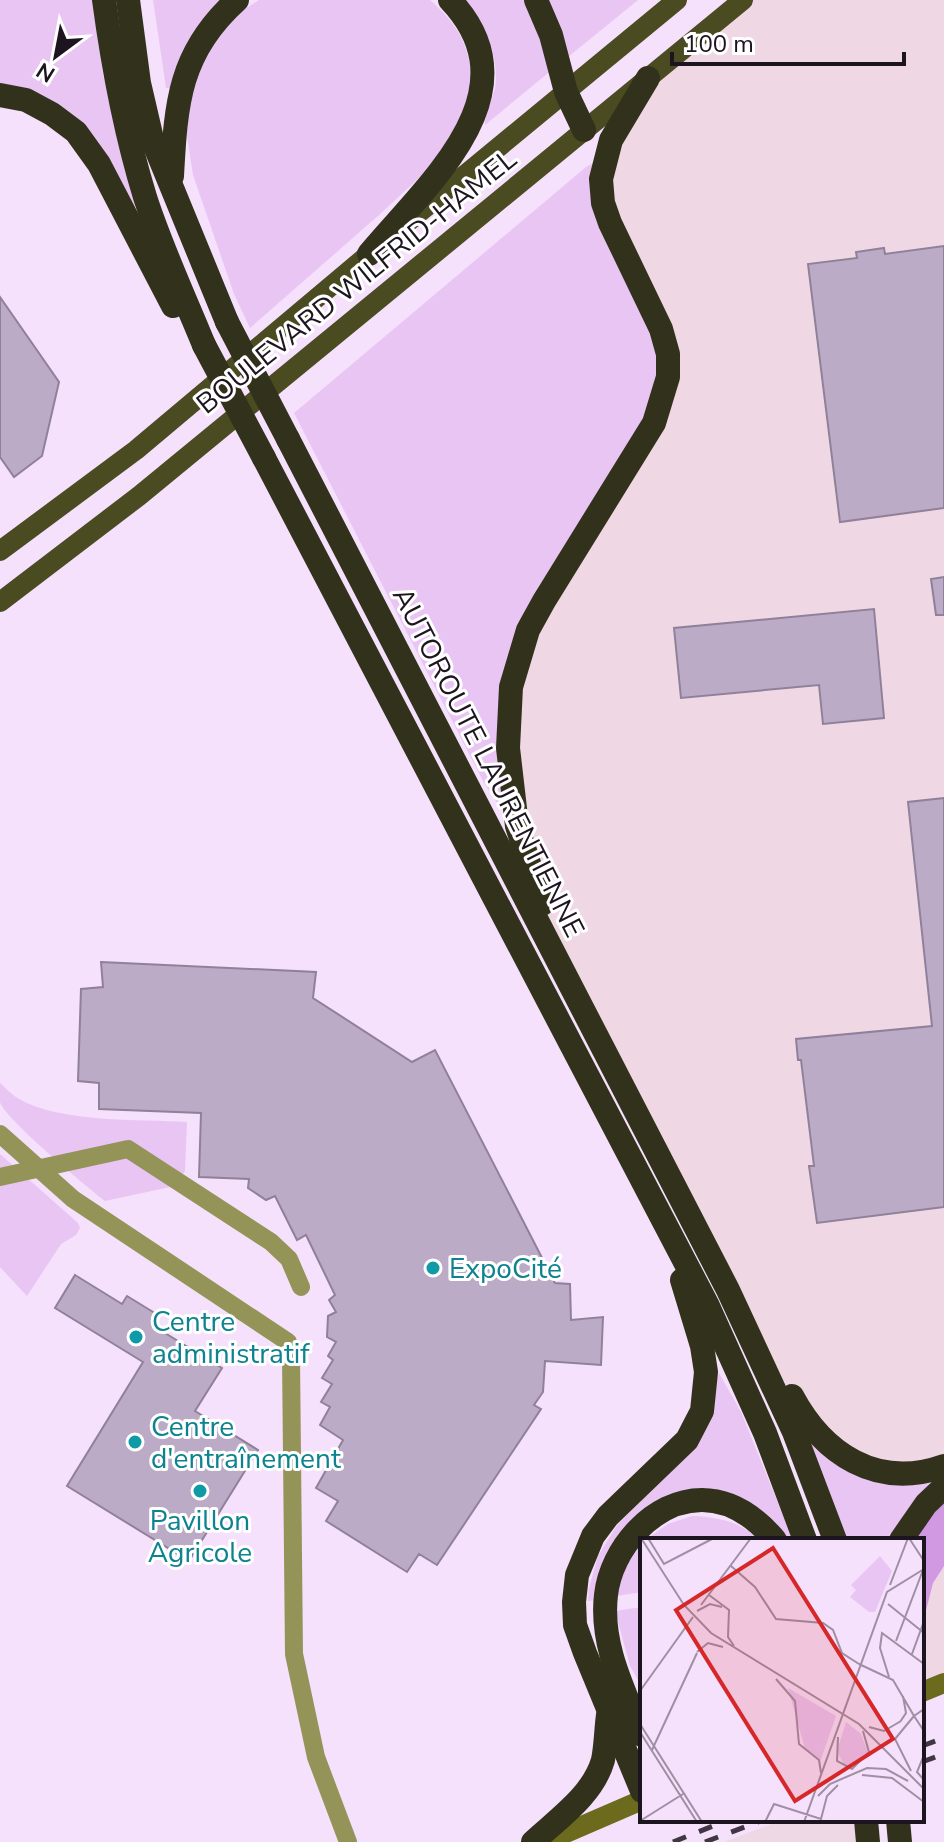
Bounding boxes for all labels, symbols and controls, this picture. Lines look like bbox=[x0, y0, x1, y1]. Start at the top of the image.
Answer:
north arrow bbox=[16, 16, 96, 96]
scale bar bbox=[672, 16, 904, 66]
text: 100 m bbox=[684, 28, 754, 60]
text: N bbox=[31, 55, 61, 89]
street label: BOULEVARD WILFRID-HAMEL bbox=[189, 141, 525, 423]
street label: AUTOROUTE LAURENTIENNE bbox=[383, 581, 593, 944]
place label: ExpoCité bbox=[449, 1250, 562, 1288]
marker: ExpoCité bbox=[424, 1259, 442, 1277]
place label: Centre administratif bbox=[152, 1303, 310, 1373]
marker: Centre administratif bbox=[127, 1328, 145, 1346]
place label: Centre d'entraînement bbox=[151, 1408, 341, 1478]
marker: Centre d'entraînement bbox=[126, 1433, 144, 1451]
marker: Pavillon Agricole bbox=[191, 1482, 209, 1500]
place label: Pavillon Agricole bbox=[148, 1502, 252, 1572]
inset map bbox=[640, 1538, 924, 1822]

